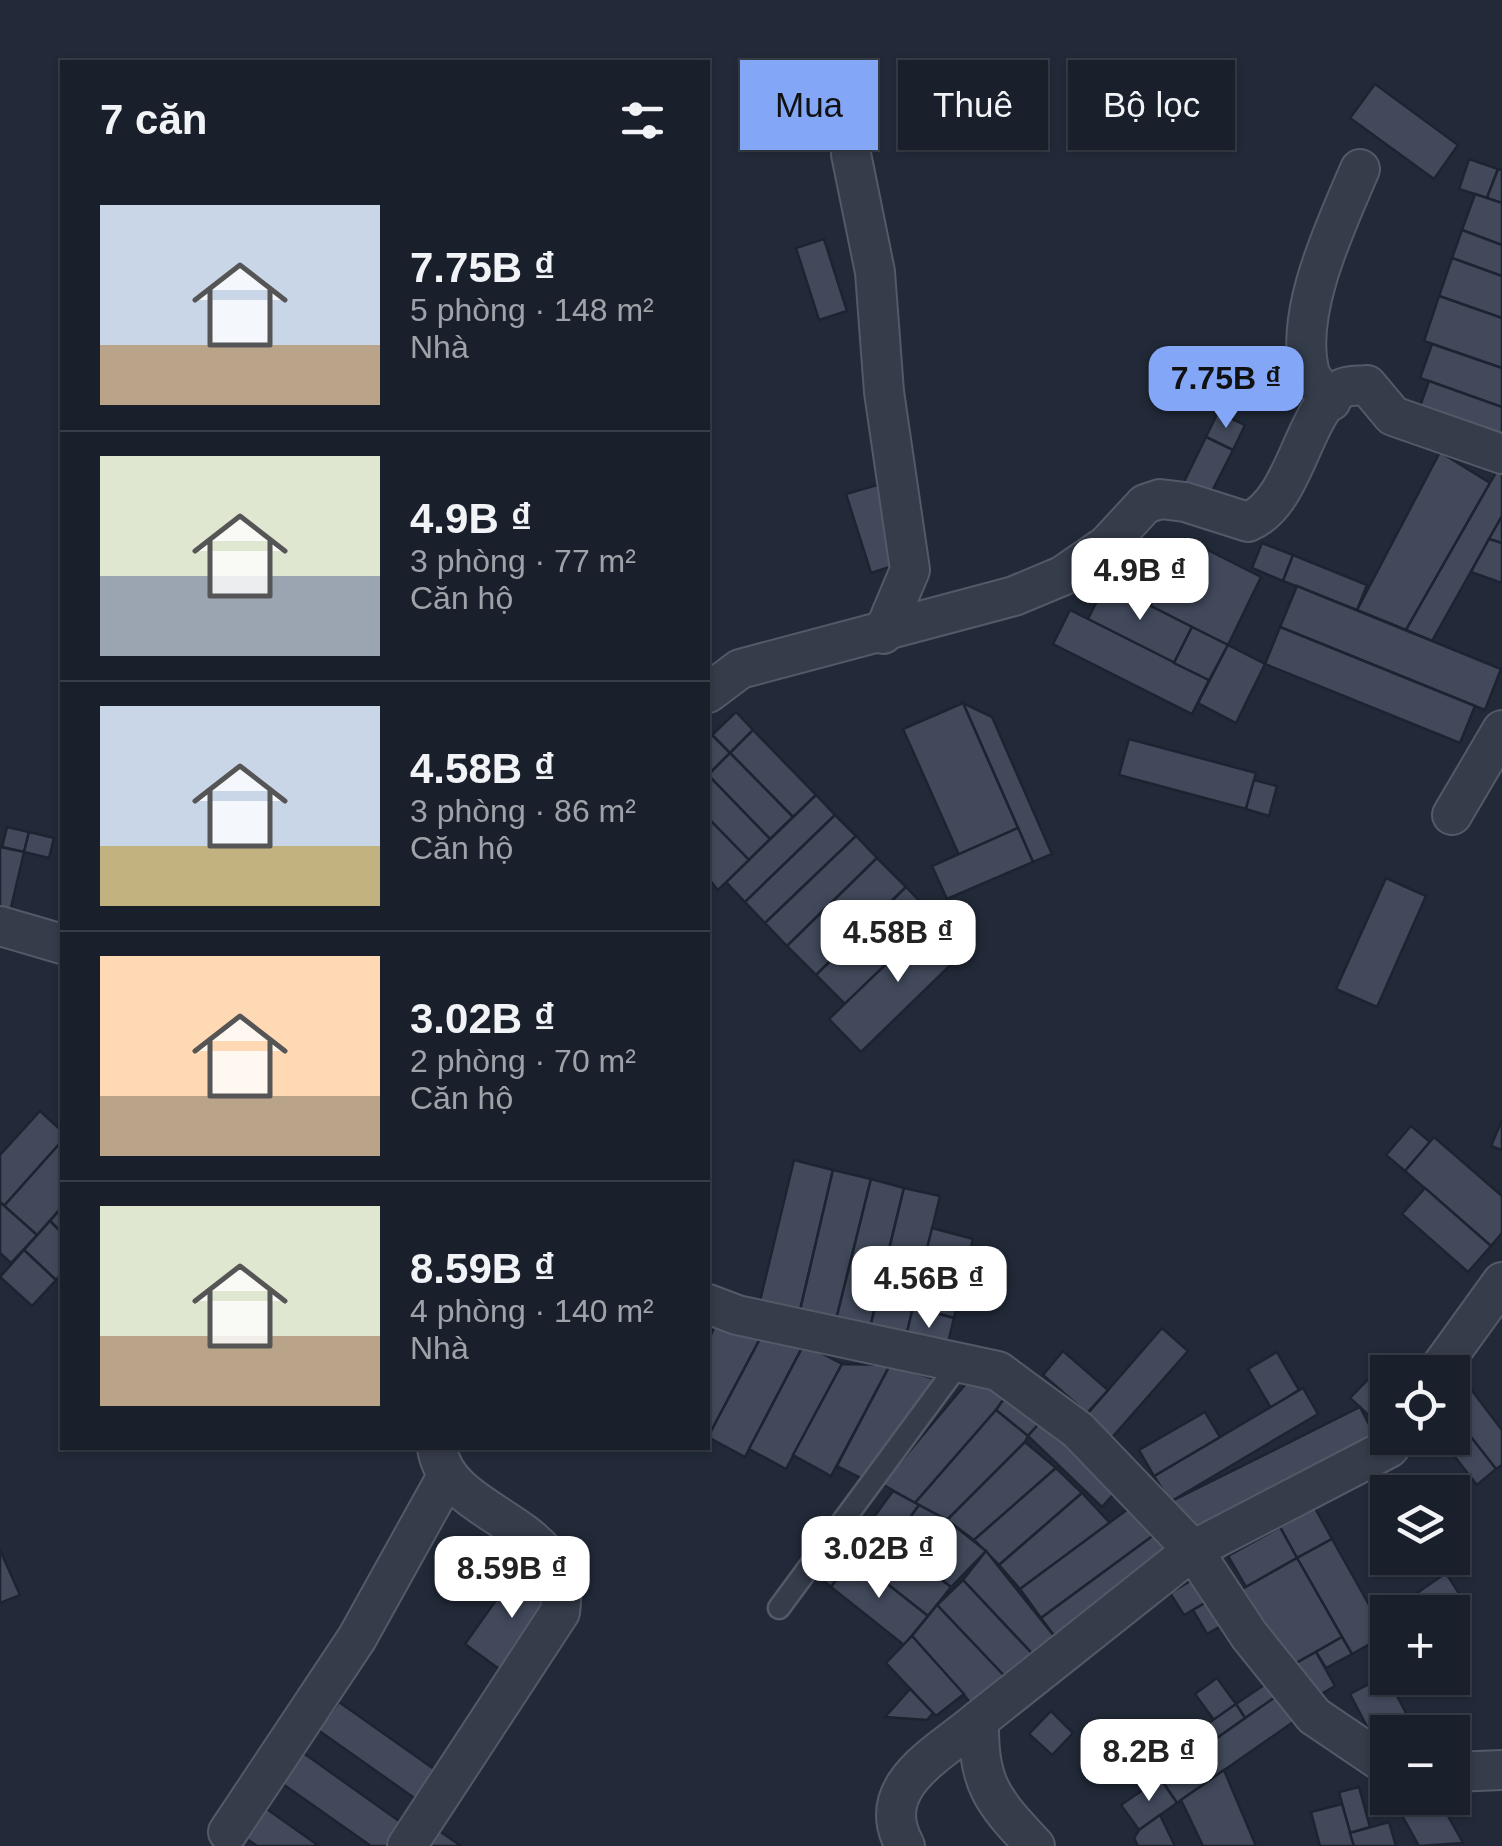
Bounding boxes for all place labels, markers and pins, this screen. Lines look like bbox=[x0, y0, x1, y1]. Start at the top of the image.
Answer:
pin: 7.75B ₫ bbox=[1134, 346, 1318, 431]
pin: 4.9B ₫ bbox=[1059, 538, 1221, 623]
pin: 4.58B ₫ bbox=[806, 900, 990, 985]
pin: 4.56B ₫ bbox=[837, 1246, 1021, 1331]
pin: 3.02B ₫ bbox=[787, 1516, 971, 1601]
pin: 8.59B ₫ bbox=[420, 1536, 604, 1621]
pin: 8.2B ₫ bbox=[1068, 1719, 1230, 1804]

